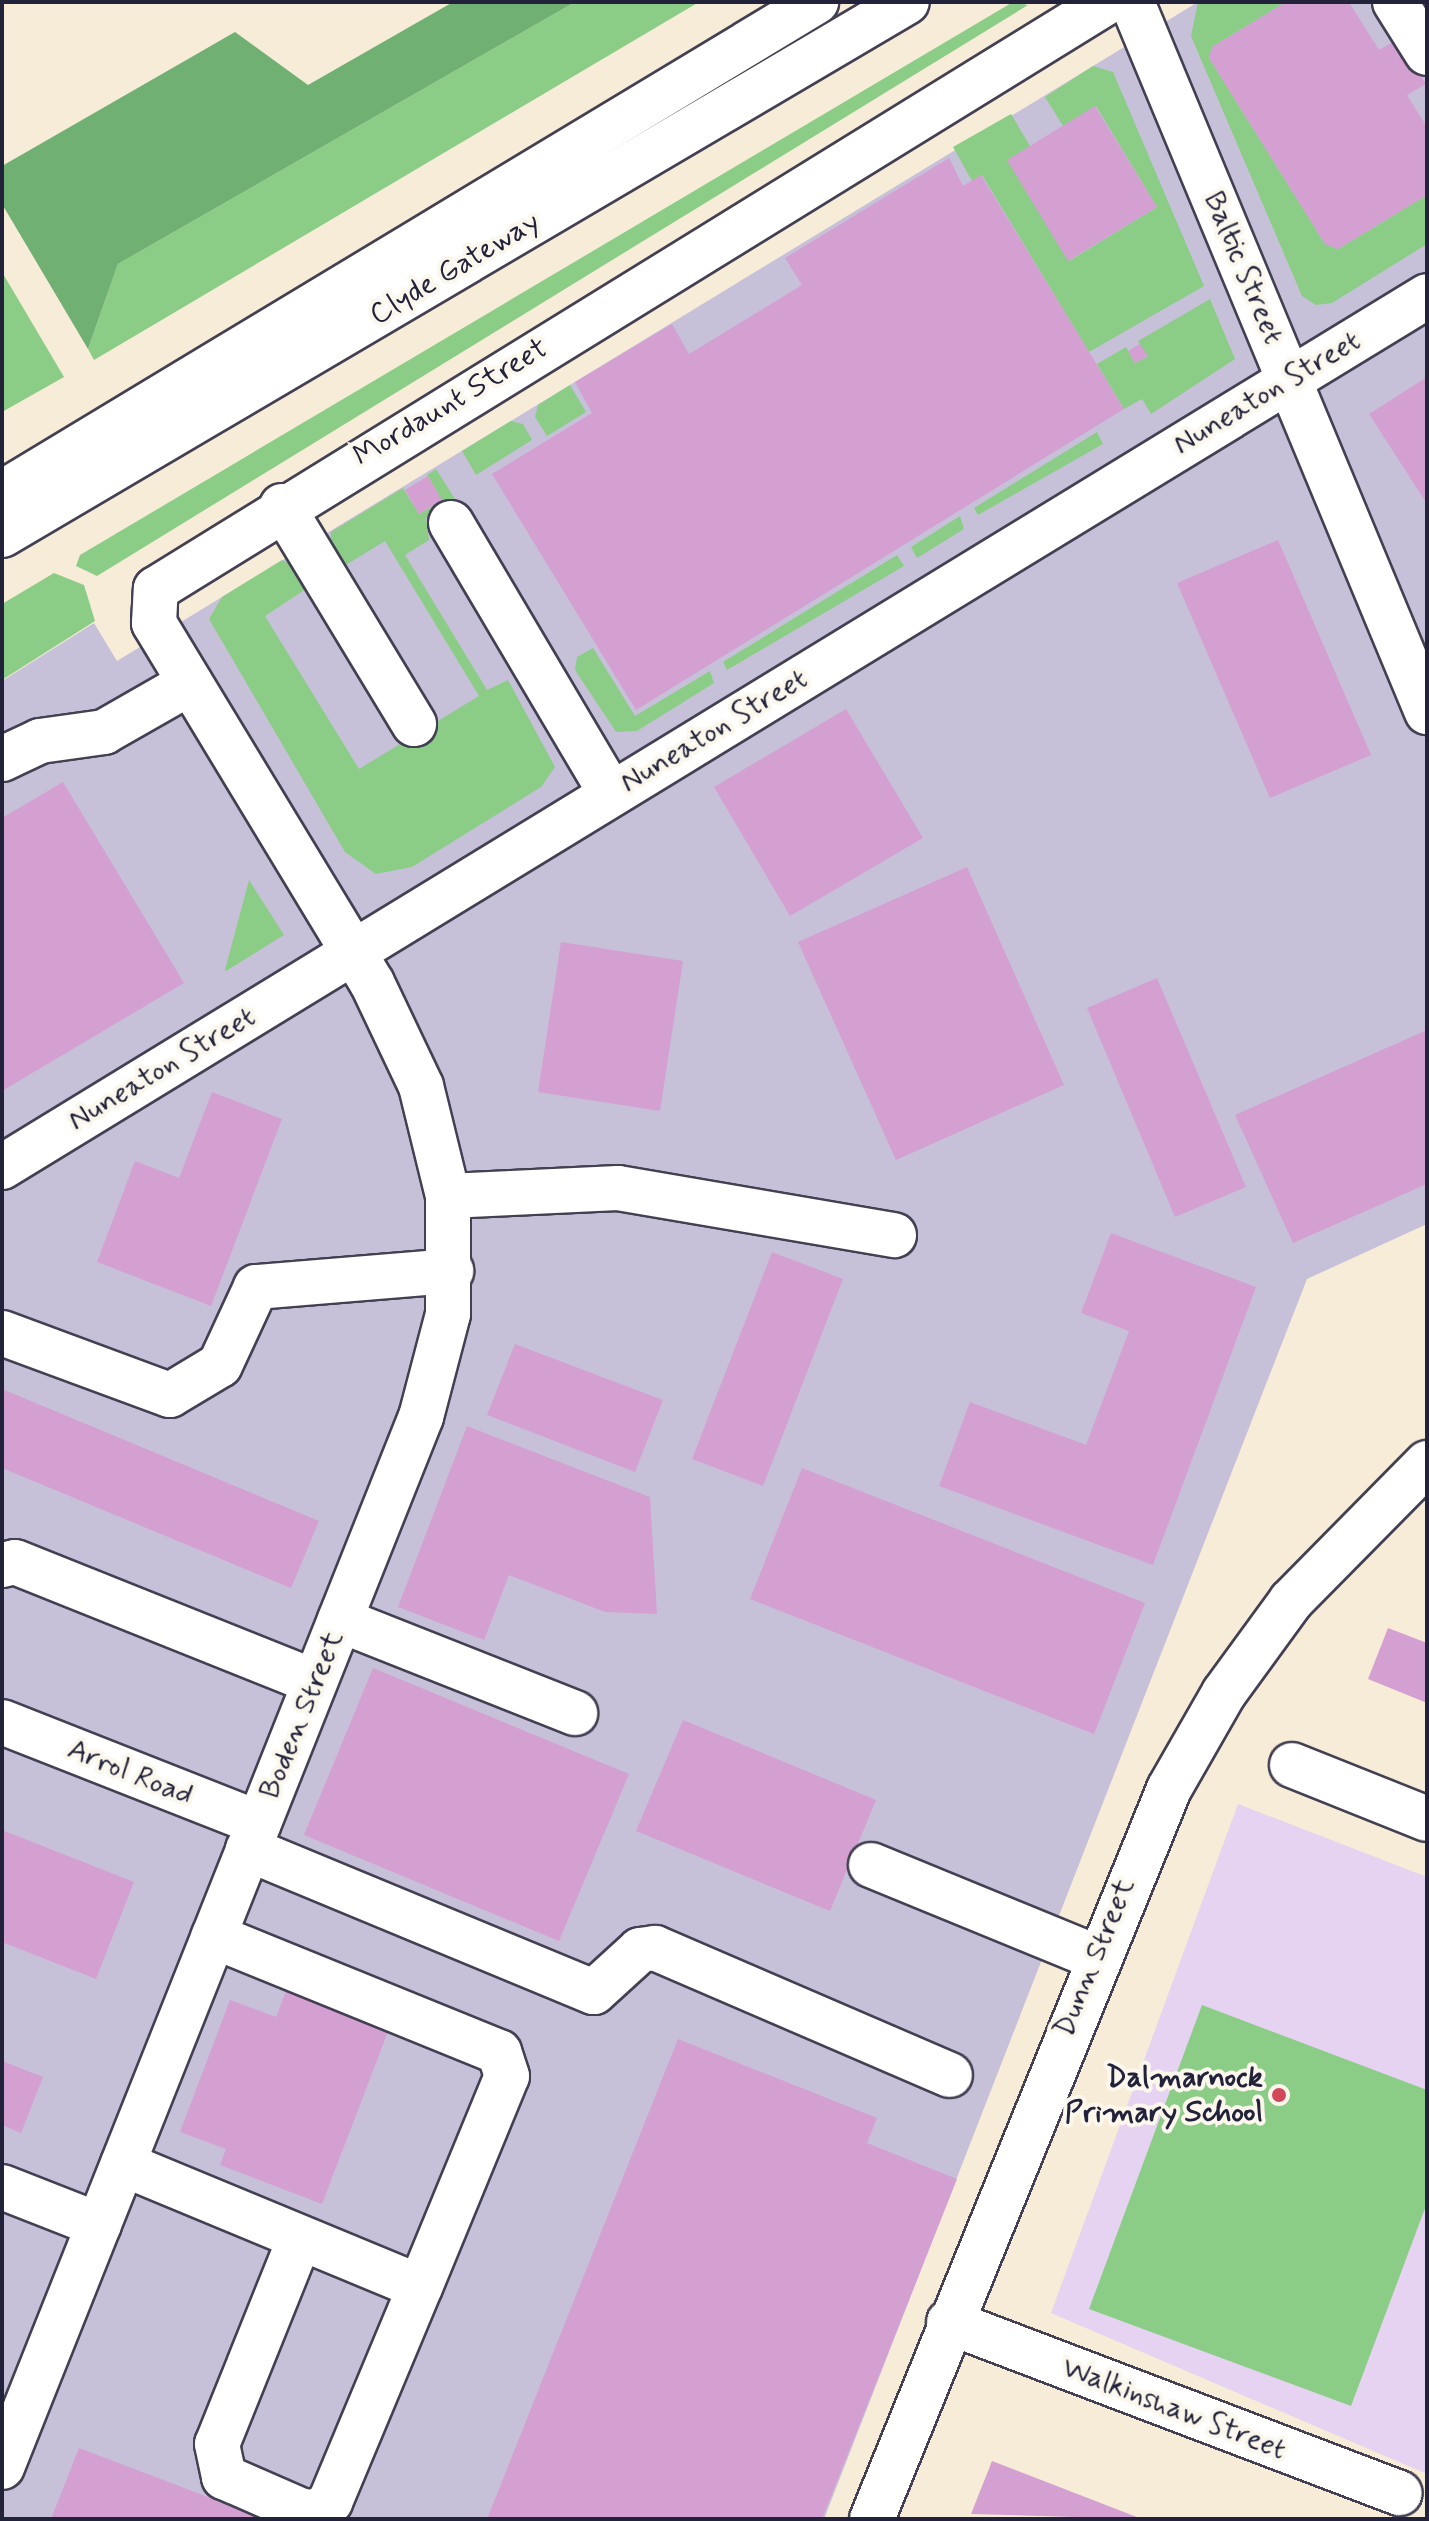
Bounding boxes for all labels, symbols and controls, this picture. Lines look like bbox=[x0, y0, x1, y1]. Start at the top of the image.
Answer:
street label: Baltic Street bbox=[1194, 184, 1292, 352]
street label: Clyde Gateway bbox=[363, 204, 547, 334]
street label: Nuneaton Street bbox=[1165, 322, 1369, 464]
street label: Mordaunt Street bbox=[348, 331, 554, 475]
street label: Nuneaton Street bbox=[612, 660, 816, 802]
street label: Nuneaton Street bbox=[60, 998, 264, 1140]
street label: Boden Street bbox=[252, 1626, 352, 1804]
street label: Arrol Road bbox=[62, 1732, 198, 1814]
street label: Dunn Street bbox=[1047, 1873, 1143, 2043]
place label: Dalmarnock Primary School bbox=[1065, 2060, 1263, 2130]
marker: Dalmarnock Primary School bbox=[1270, 2086, 1288, 2104]
street label: Walkinshaw Street bbox=[1054, 2349, 1294, 2469]

